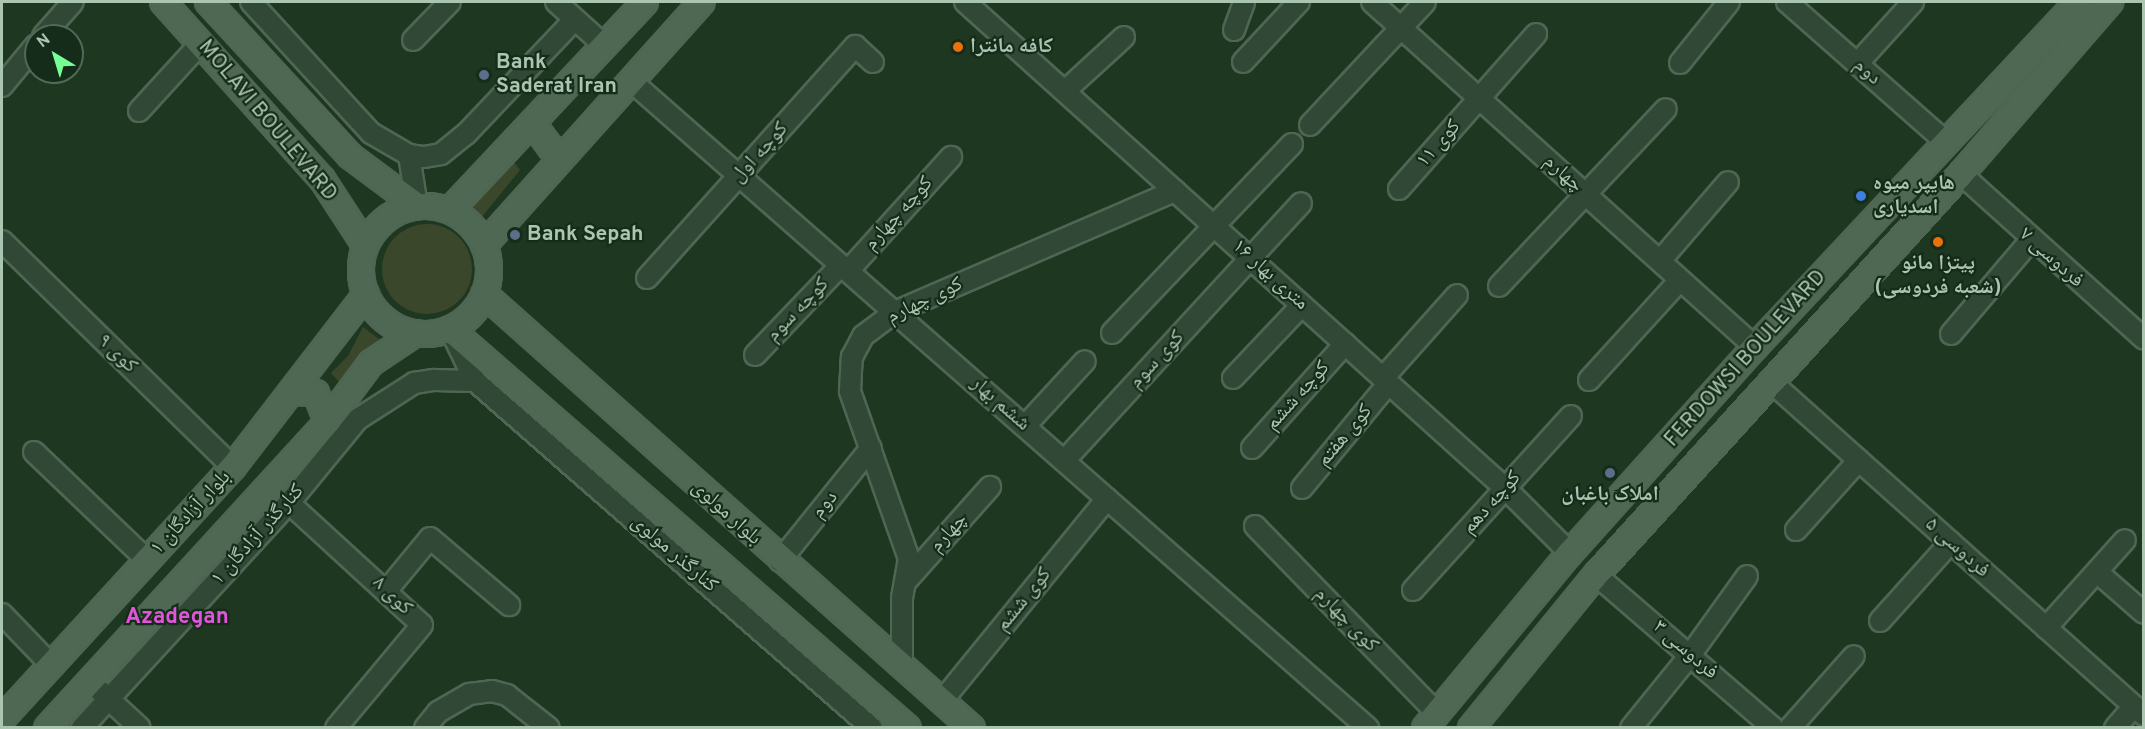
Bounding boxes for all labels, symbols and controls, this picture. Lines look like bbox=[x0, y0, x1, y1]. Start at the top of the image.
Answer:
north arrow bbox=[24, 24, 84, 84]
text: N bbox=[33, 30, 55, 53]
place label: کافه مانترا bbox=[970, 34, 1053, 60]
street label: MOLAVI BOULEVARD bbox=[192, 35, 342, 207]
marker: کافه مانترا bbox=[951, 40, 965, 54]
place label: Bank Saderat Iran bbox=[496, 50, 617, 100]
street label: دوم bbox=[1848, 53, 1886, 91]
marker: Bank Saderat Iran bbox=[477, 68, 491, 82]
street label: کوی ۱۱ bbox=[1411, 115, 1467, 173]
street label: کوچه اول bbox=[726, 117, 794, 189]
street label: چهارم bbox=[1538, 150, 1588, 198]
place label: هایپر میوه اسدیاری bbox=[1873, 171, 1955, 221]
street label: کوچه چهارم bbox=[859, 172, 939, 256]
marker: هایپر میوه اسدیاری bbox=[1854, 189, 1868, 203]
place label: Bank Sepah bbox=[527, 222, 644, 248]
street label: فردوسی ۷ bbox=[2013, 222, 2089, 294]
marker: Bank Sepah bbox=[508, 228, 522, 242]
street label: ۱۶ متری بهار bbox=[1226, 234, 1314, 316]
marker: پیتزا مانو (شعبه فردوسی) bbox=[1931, 235, 1945, 249]
place label: پیتزا مانو (شعبه فردوسی) bbox=[1875, 251, 2001, 301]
street label: FERDOWSI BOULEVARD bbox=[1660, 265, 1832, 453]
street label: کوچه سوم bbox=[761, 272, 835, 348]
street label: کوی چهارم bbox=[883, 272, 967, 330]
street label: کوی سوم bbox=[1124, 326, 1190, 394]
street label: کوی ۹ bbox=[92, 329, 142, 379]
street label: کوچه ششم bbox=[1260, 356, 1336, 436]
street label: ششم بهار bbox=[965, 371, 1035, 437]
street label: کوی هفتم bbox=[1312, 400, 1378, 472]
street label: بلوار آزادگان ۱ bbox=[146, 466, 236, 560]
street label: کوچه دهم bbox=[1457, 466, 1527, 540]
marker: املاک باغبان bbox=[1603, 466, 1617, 480]
street label: بلوار مولوی bbox=[686, 475, 766, 551]
street label: کنارگذر آزادگان ۱ bbox=[206, 479, 310, 591]
place label: املاک باغبان bbox=[1561, 482, 1659, 508]
street label: دوم bbox=[806, 486, 844, 524]
street label: چهارم bbox=[925, 508, 973, 558]
street label: کنارگذر مولوی bbox=[625, 510, 723, 598]
street label: فردوسی ۵ bbox=[1919, 512, 1995, 584]
street label: کوی ششم bbox=[991, 563, 1057, 637]
street label: کوی ۸ bbox=[367, 571, 417, 621]
street label: کوی چهارم bbox=[1309, 582, 1383, 658]
district label: Azadegan bbox=[125, 605, 229, 631]
street label: فردوسی ۳ bbox=[1647, 615, 1723, 685]

